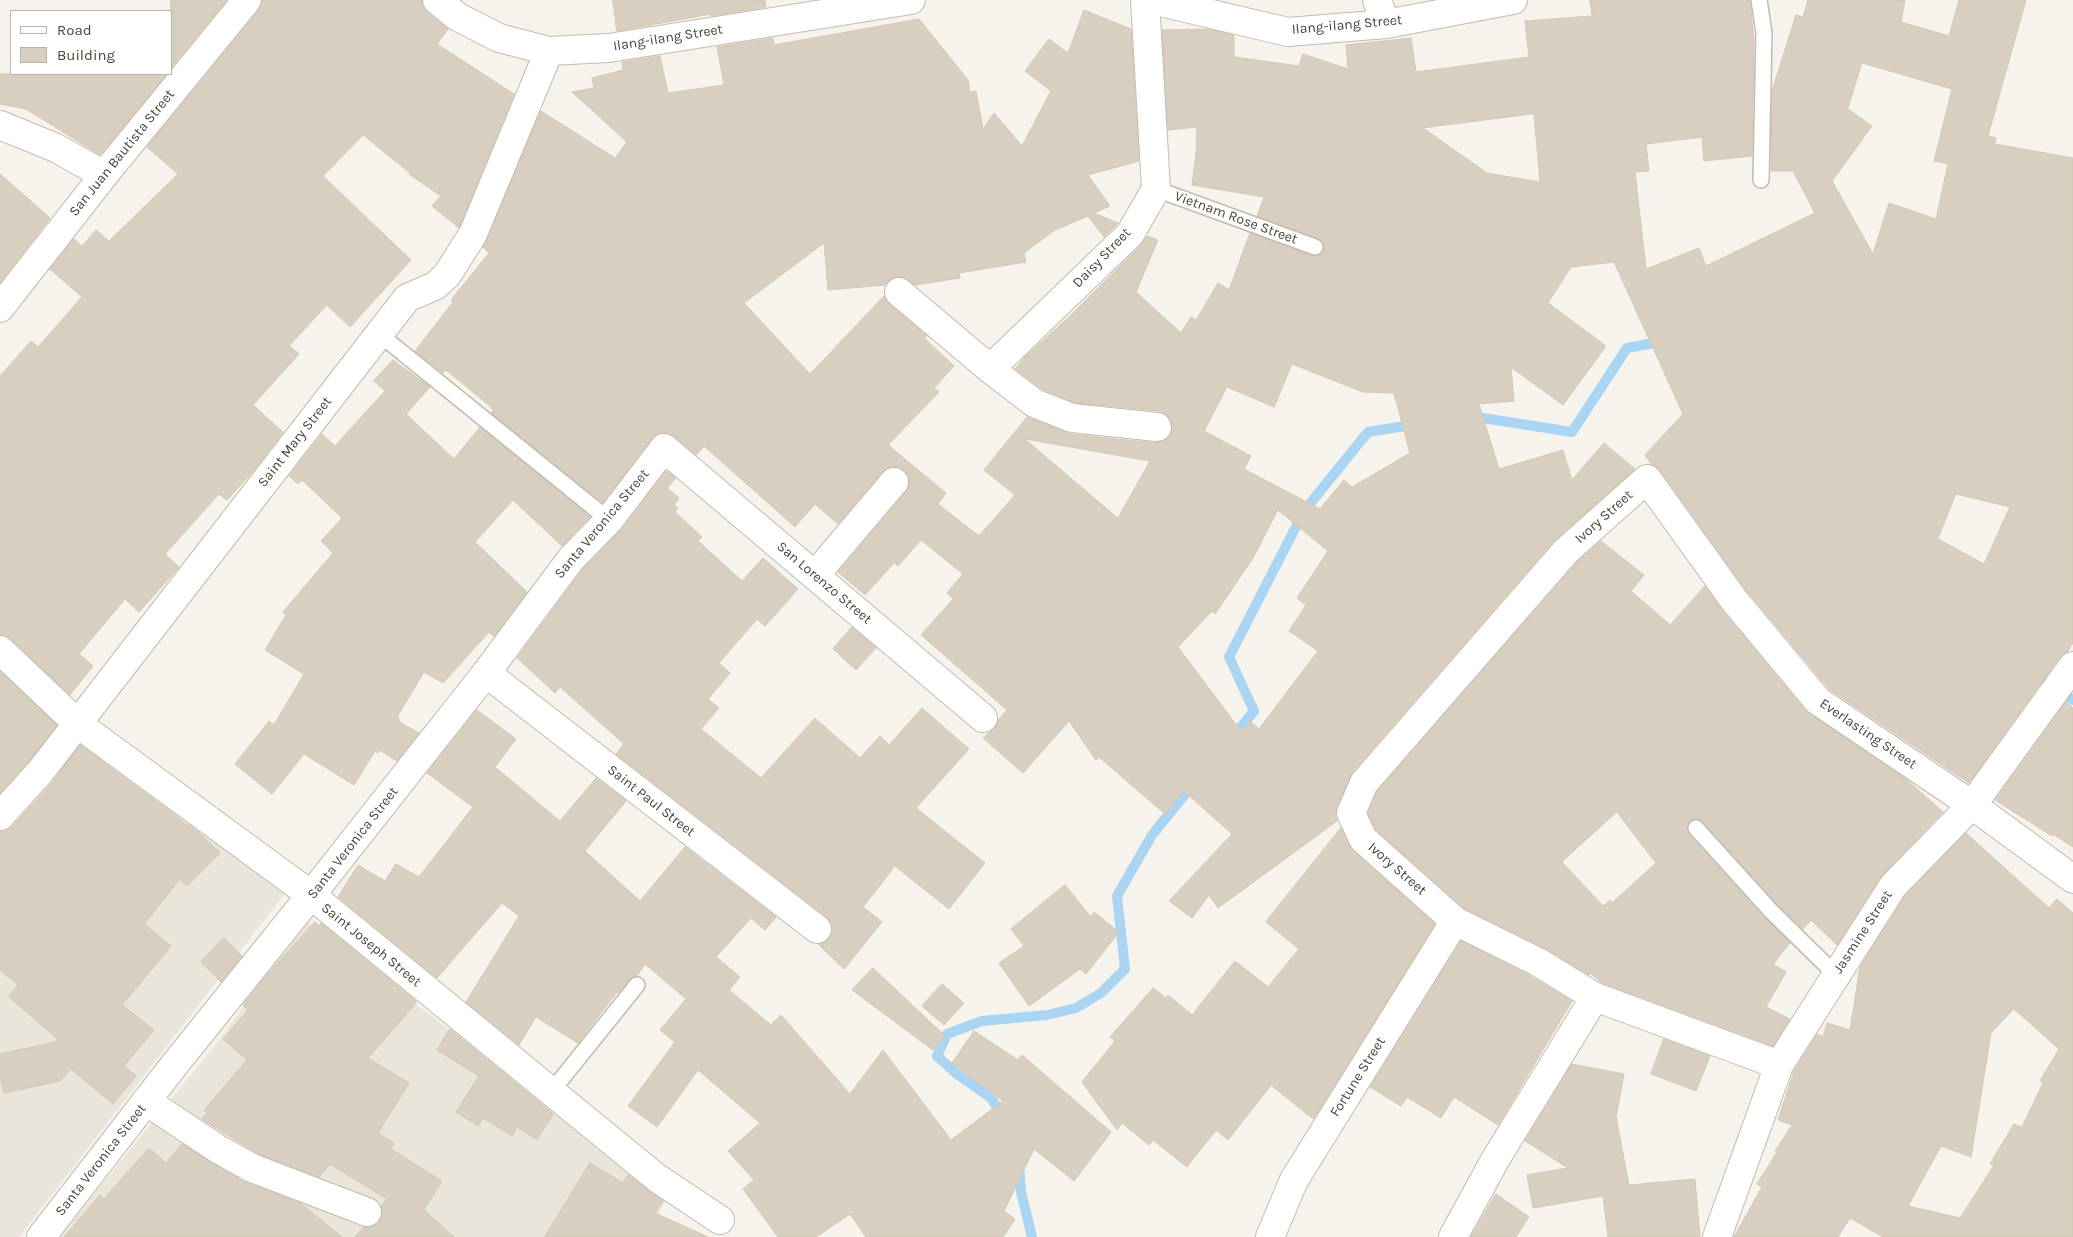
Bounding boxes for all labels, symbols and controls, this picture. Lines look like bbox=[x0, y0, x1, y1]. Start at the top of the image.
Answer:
legend bbox=[10, 10, 172, 75]
street label: Ilang-ilang Street bbox=[1291, 12, 1403, 38]
text: Road bbox=[57, 21, 92, 39]
street label: Ilang-ilang Street bbox=[612, 21, 724, 55]
text: Building bbox=[57, 46, 115, 64]
street label: San Juan Bautista Street bbox=[66, 86, 178, 220]
street label: Vietnam Rose Street bbox=[1172, 188, 1300, 248]
street label: Daisy Street bbox=[1069, 225, 1135, 291]
street label: Saint Mary Street bbox=[254, 393, 336, 491]
street label: Santa Veronica Street bbox=[551, 466, 653, 582]
street label: Ivory Street bbox=[1572, 487, 1636, 547]
street label: San Lorenzo Street bbox=[773, 538, 875, 628]
street label: Everlasting Street bbox=[1816, 695, 1920, 773]
street label: Saint Paul Street bbox=[604, 761, 698, 841]
street label: Santa Veronica Street bbox=[304, 784, 402, 902]
street label: Ivory Street bbox=[1364, 839, 1430, 899]
street label: Jasmine Street bbox=[1830, 887, 1896, 977]
street label: Saint Joseph Street bbox=[318, 900, 424, 990]
street label: Fortune Street bbox=[1327, 1034, 1389, 1120]
street label: Santa Veronica Street bbox=[52, 1101, 150, 1219]

